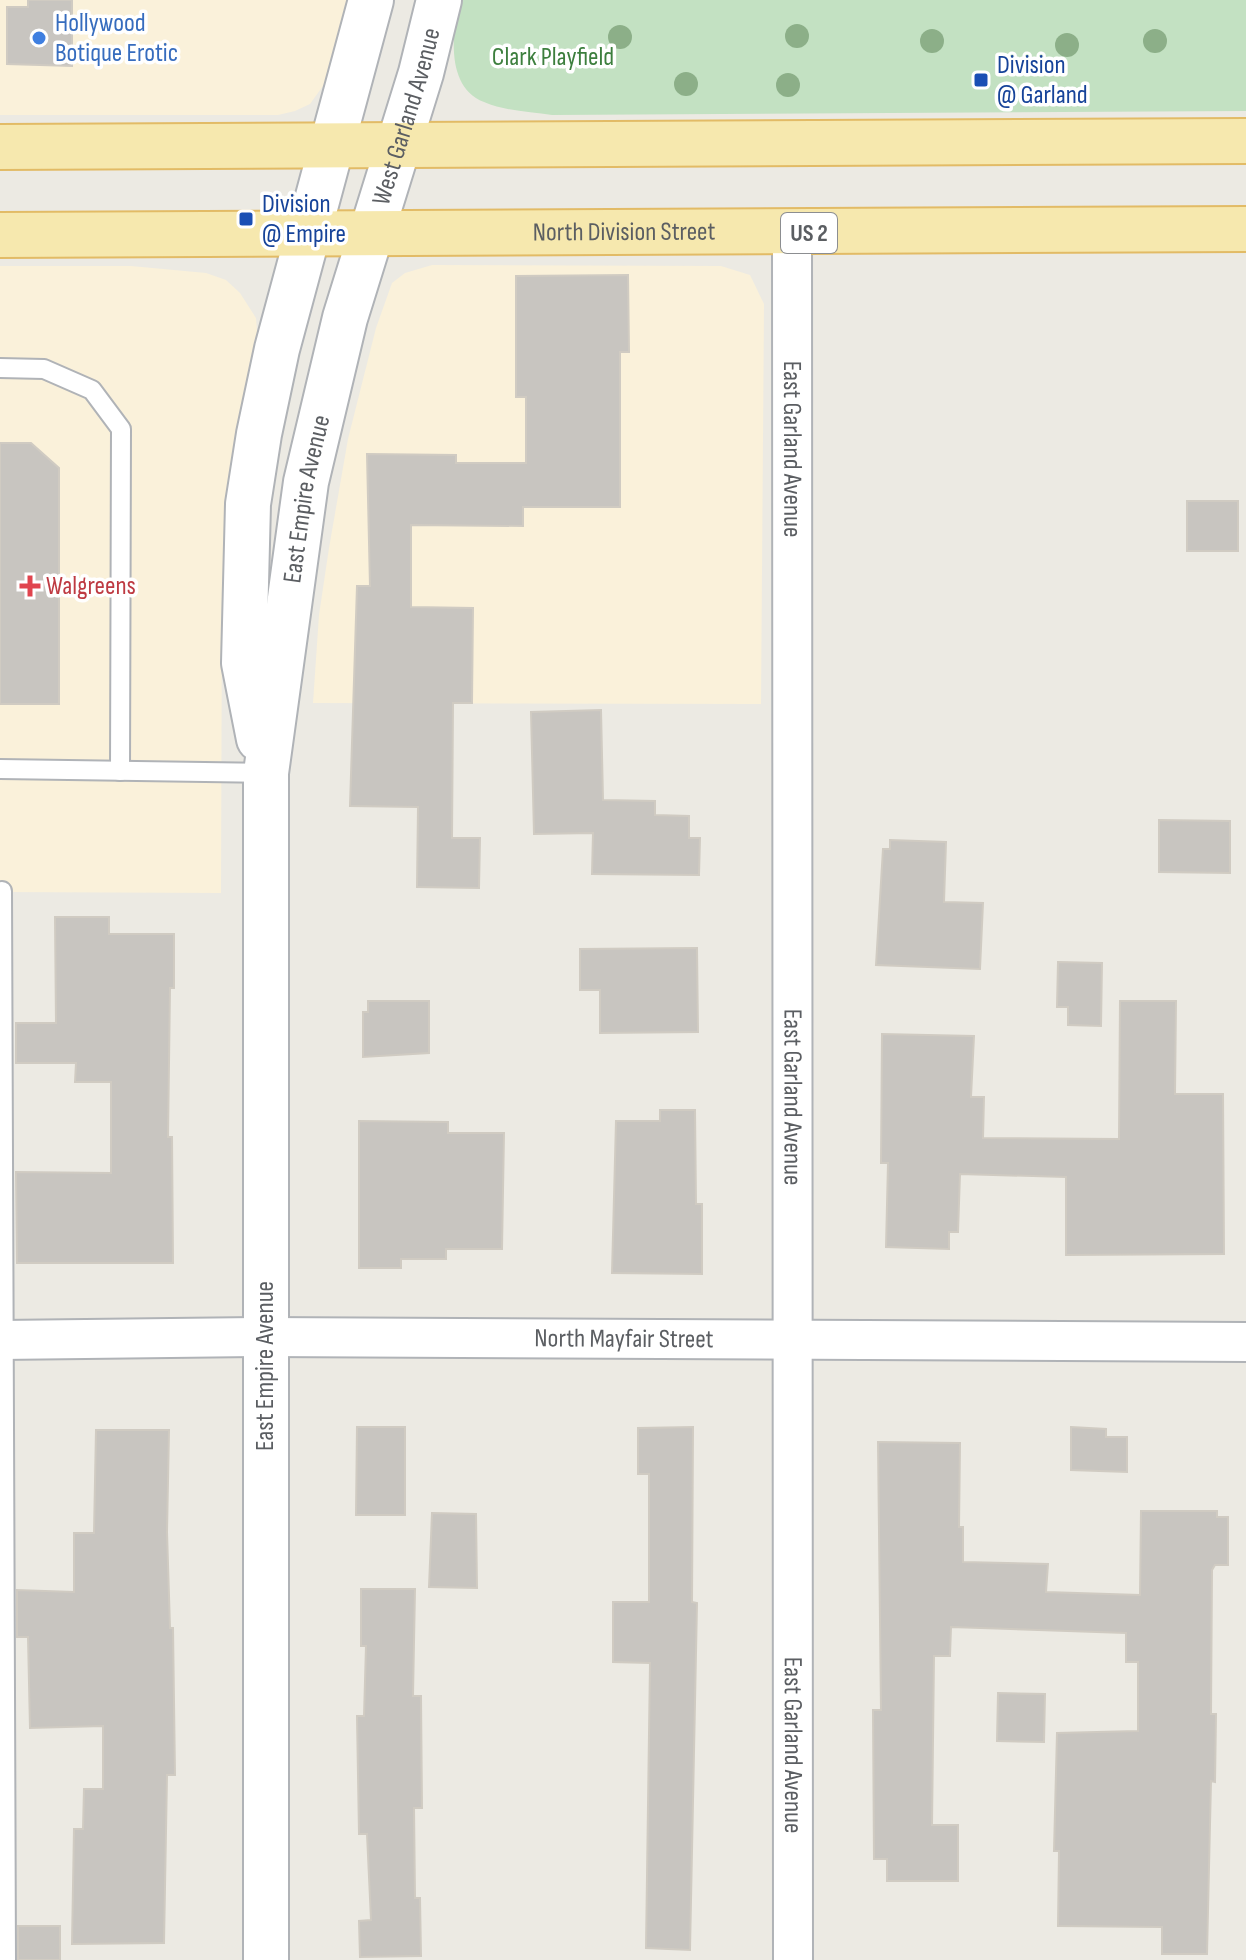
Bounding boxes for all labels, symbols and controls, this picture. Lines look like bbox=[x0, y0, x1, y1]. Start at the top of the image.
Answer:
place label: Hollywood Botique Erotic bbox=[55, 8, 178, 69]
street label: West Garland Avenue bbox=[365, 25, 447, 209]
marker: Hollywood Botique Erotic bbox=[30, 29, 48, 47]
park label: Clark Playfield bbox=[492, 42, 614, 73]
place label: Division @ Garland bbox=[997, 50, 1088, 111]
marker: Division @ Garland bbox=[972, 71, 990, 89]
place label: Division @ Empire bbox=[262, 189, 346, 250]
marker: Division @ Empire bbox=[237, 210, 255, 228]
road number: US 2 bbox=[781, 213, 837, 253]
street label: North Division Street bbox=[533, 216, 716, 248]
street label: East Garland Avenue bbox=[777, 361, 808, 537]
street label: East Empire Avenue bbox=[277, 412, 337, 585]
place label: Walgreens bbox=[46, 571, 136, 602]
marker: Walgreens bbox=[21, 577, 39, 595]
street label: East Garland Avenue bbox=[777, 1009, 808, 1185]
street label: East Empire Avenue bbox=[250, 1281, 281, 1451]
street label: North Mayfair Street bbox=[534, 1323, 714, 1355]
street label: East Garland Avenue bbox=[777, 1657, 808, 1833]

